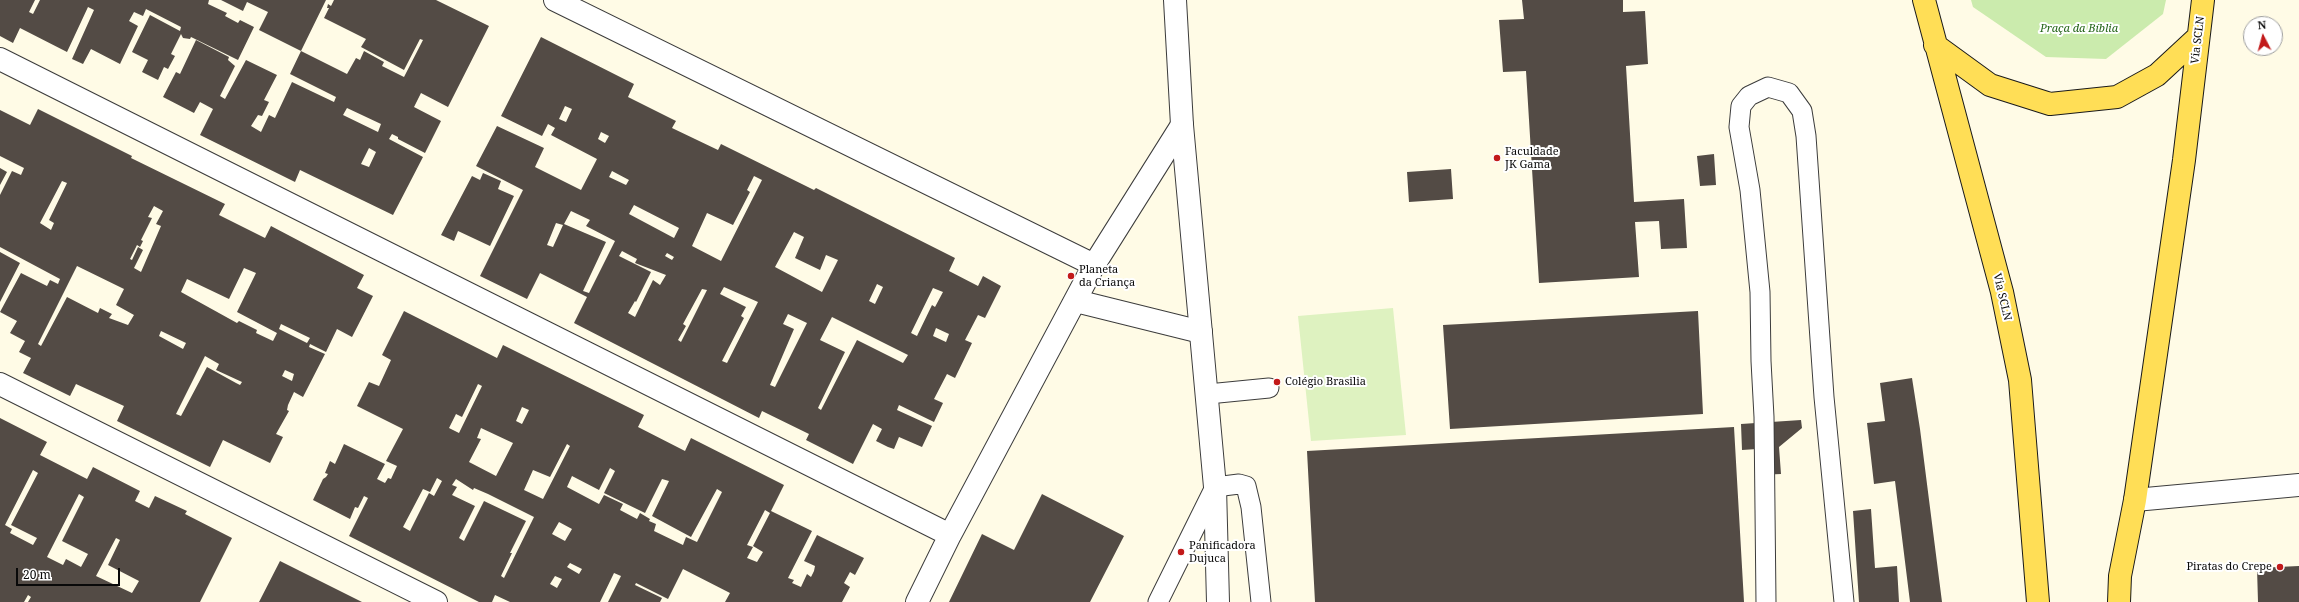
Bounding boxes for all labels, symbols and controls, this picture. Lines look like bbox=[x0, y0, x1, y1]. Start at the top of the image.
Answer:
street label: Via SCLN bbox=[2189, 15, 2207, 65]
north arrow bbox=[2243, 16, 2283, 56]
text: N bbox=[2257, 17, 2267, 32]
park label: Praça da Bíblia bbox=[2040, 22, 2118, 36]
place label: Faculdade JK Gama bbox=[1505, 145, 1559, 171]
marker: Faculdade JK Gama bbox=[1492, 153, 1502, 163]
place label: Planeta da Criança bbox=[1079, 263, 1135, 289]
marker: Planeta da Criança bbox=[1066, 271, 1076, 281]
street label: Via SCLN bbox=[1990, 272, 2014, 322]
place label: Colégio Brasilia bbox=[1285, 375, 1366, 389]
marker: Colégio Brasilia bbox=[1272, 377, 1282, 387]
place label: Panificadora Dujuca bbox=[1189, 539, 1256, 565]
marker: Panificadora Dujuca bbox=[1176, 547, 1186, 557]
scale bar bbox=[18, 560, 122, 586]
place label: Piratas do Crepe bbox=[2186, 560, 2272, 574]
marker: Piratas do Crepe bbox=[2275, 562, 2285, 572]
text: 20 m bbox=[23, 566, 51, 583]

